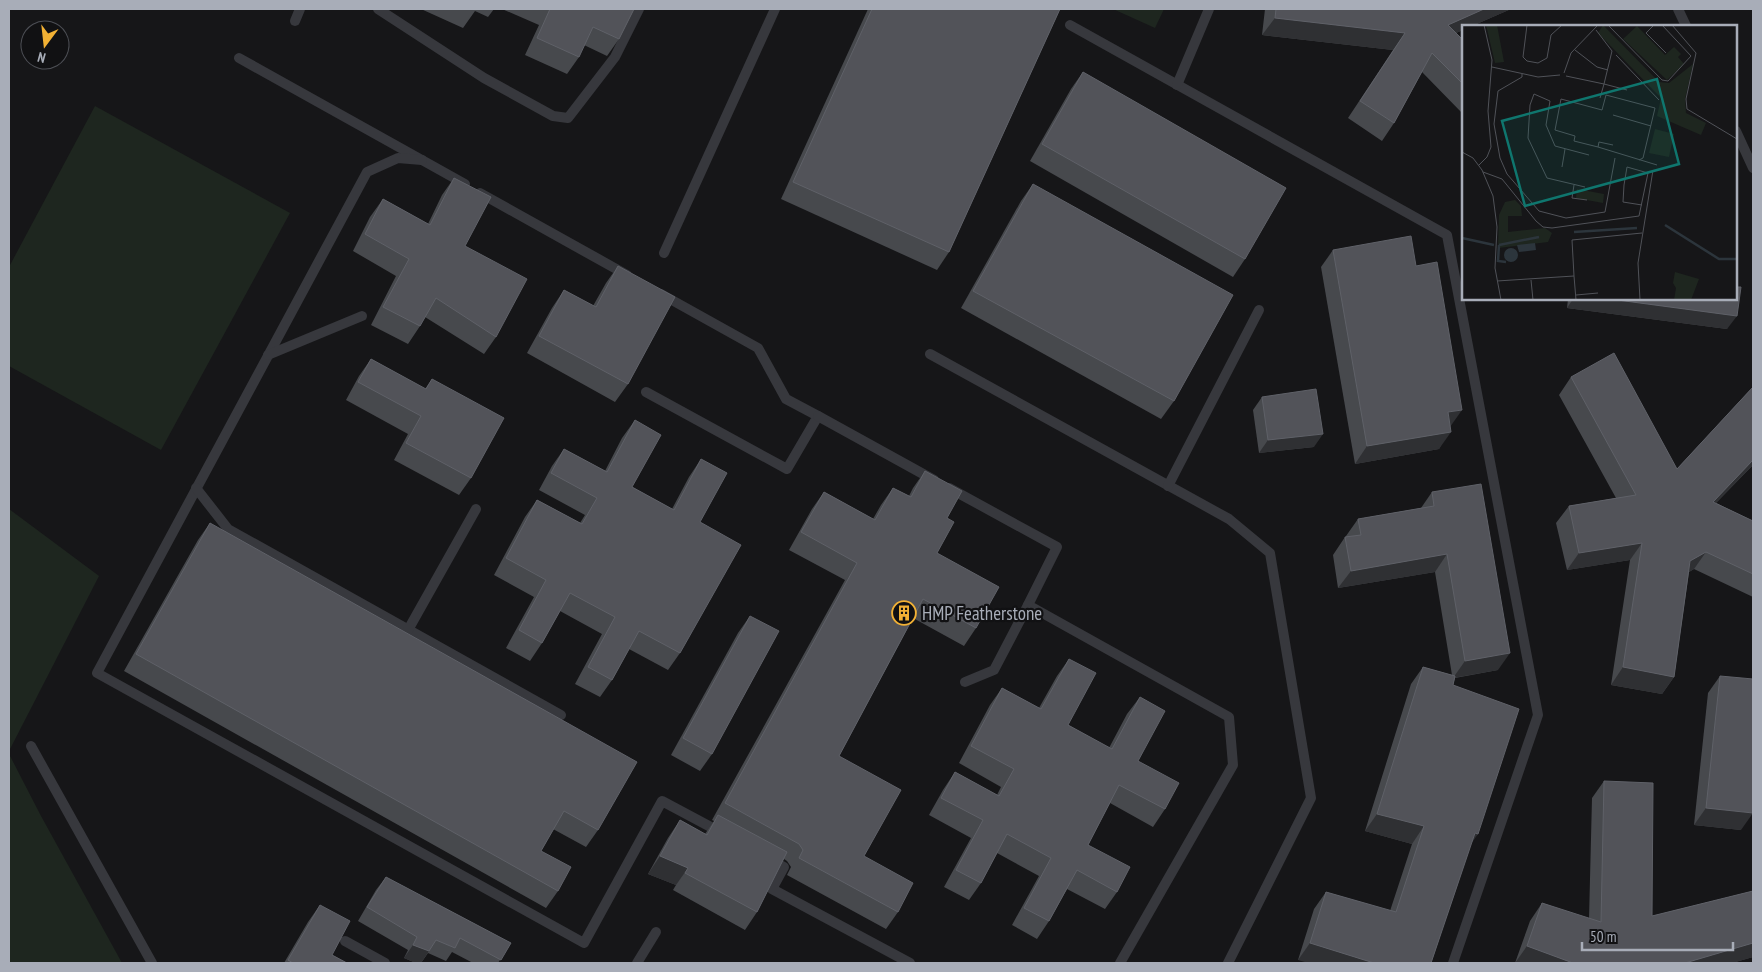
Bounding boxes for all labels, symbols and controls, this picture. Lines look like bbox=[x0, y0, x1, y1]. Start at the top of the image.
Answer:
north arrow bbox=[20, 20, 70, 70]
inset map bbox=[1462, 25, 1737, 300]
text: N bbox=[36, 48, 48, 67]
building icon: HMP Featherstone bbox=[891, 600, 917, 626]
place label: HMP Featherstone bbox=[922, 601, 1042, 625]
scale bar bbox=[1582, 920, 1733, 952]
text: 50 m bbox=[1590, 927, 1616, 946]

